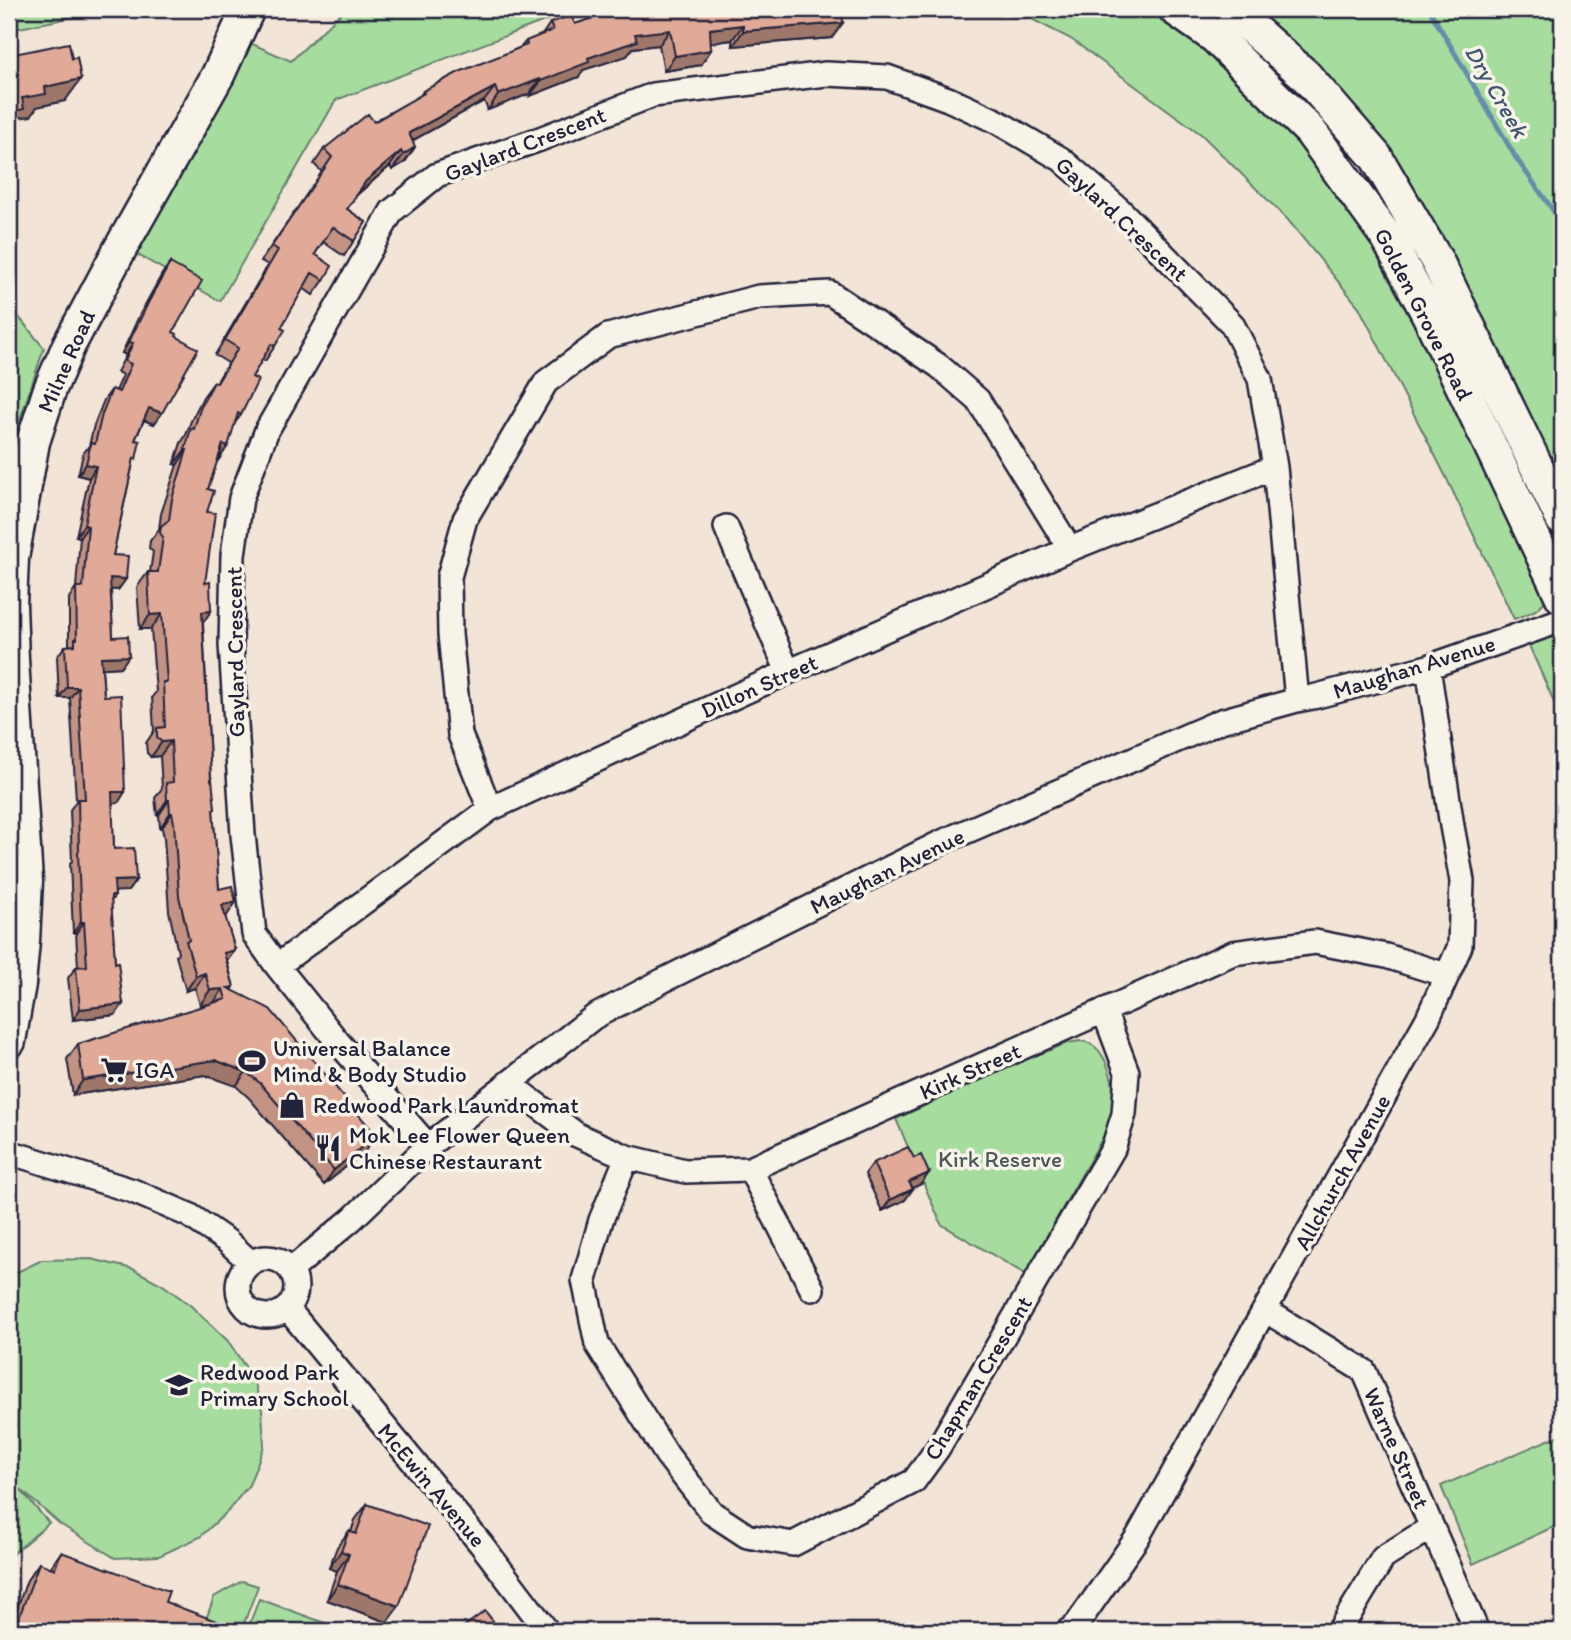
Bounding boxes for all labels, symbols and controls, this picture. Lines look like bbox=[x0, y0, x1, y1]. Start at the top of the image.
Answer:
water label: Dry Creek bbox=[1459, 39, 1536, 144]
street label: Gaylard Crescent bbox=[440, 100, 610, 188]
street label: Gaylard Crescent bbox=[1050, 151, 1194, 288]
street label: Golden Grove Road bbox=[1369, 223, 1480, 405]
street label: Milne Road bbox=[31, 305, 101, 417]
street label: Gaylard Crescent bbox=[220, 566, 250, 738]
street label: Maughan Avenue bbox=[1329, 629, 1499, 705]
street label: Dillon Street bbox=[696, 648, 822, 724]
street label: Maughan Avenue bbox=[805, 822, 969, 920]
place label: Universal Balance Mind & Body Studio bbox=[273, 1034, 467, 1088]
street label: Kirk Street bbox=[915, 1036, 1025, 1106]
sports icon: Universal Balance Mind & Body Studio bbox=[237, 1046, 267, 1076]
supermarket icon: IGA bbox=[99, 1055, 129, 1085]
place label: IGA bbox=[135, 1056, 174, 1084]
street label: Allchurch Avenue bbox=[1288, 1089, 1396, 1255]
shop icon: Redwood Park Laundromat bbox=[277, 1090, 307, 1120]
place label: Redwood Park Laundromat bbox=[313, 1091, 579, 1119]
place label: Mok Lee Flower Queen Chinese Restaurant bbox=[349, 1121, 570, 1175]
restaurant icon: Mok Lee Flower Queen Chinese Restaurant bbox=[313, 1133, 343, 1163]
park label: Kirk Reserve bbox=[938, 1145, 1062, 1173]
street label: Chapman Crescent bbox=[918, 1290, 1038, 1465]
place label: Redwood Park Primary School bbox=[200, 1358, 349, 1412]
school or university icon: Redwood Park Primary School bbox=[164, 1370, 194, 1400]
street label: Warne Street bbox=[1358, 1383, 1436, 1513]
street label: McEwin Avenue bbox=[372, 1417, 492, 1553]

